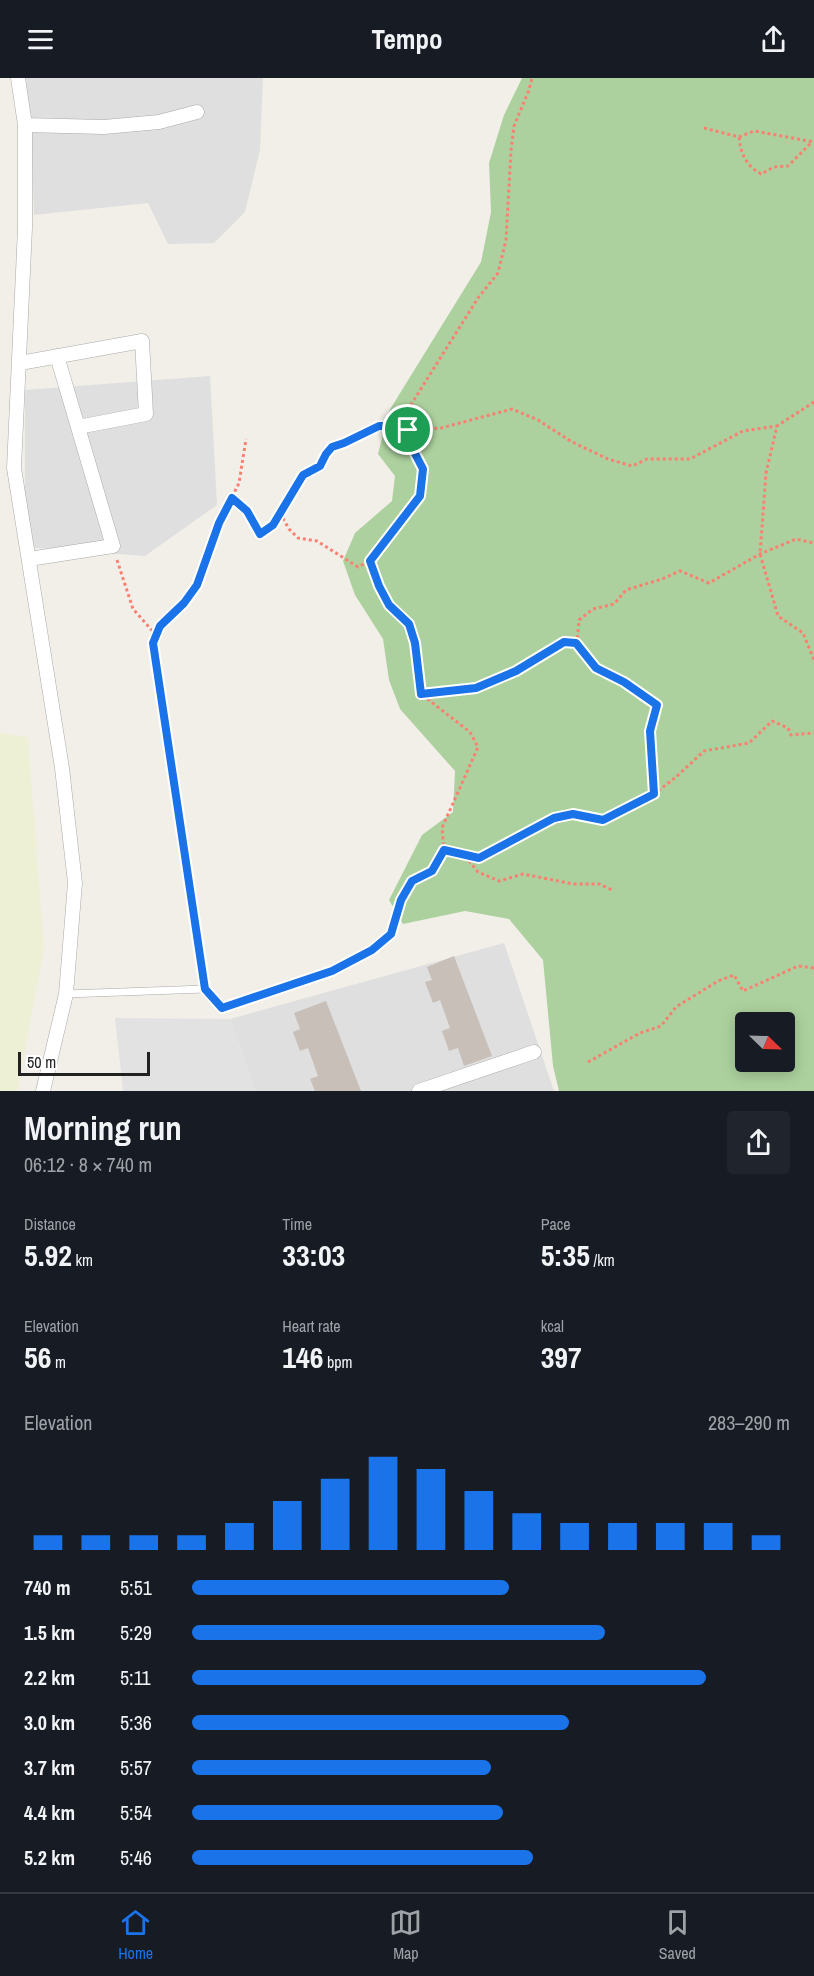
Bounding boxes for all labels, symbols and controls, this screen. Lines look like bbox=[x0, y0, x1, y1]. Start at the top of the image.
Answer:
text: Tempo bbox=[372, 21, 442, 57]
icon: menu bbox=[24, 23, 57, 56]
icon: share bbox=[757, 23, 790, 56]
pin bbox=[382, 404, 433, 455]
icon: arrive bbox=[391, 413, 424, 446]
north arrow bbox=[735, 1012, 795, 1072]
map controls bbox=[735, 1012, 795, 1072]
scale bar bbox=[18, 1049, 150, 1076]
text: 50 m bbox=[27, 1051, 56, 1073]
text: Morning run bbox=[24, 1106, 182, 1150]
button: share bbox=[727, 1111, 790, 1174]
text: 06:12 · 8 × 740 m bbox=[24, 1151, 152, 1178]
text: Distance bbox=[24, 1213, 76, 1235]
text: Time bbox=[282, 1213, 312, 1235]
text: Pace bbox=[541, 1213, 571, 1235]
text: 5.92 bbox=[24, 1235, 72, 1275]
text: 33:03 bbox=[282, 1235, 345, 1275]
text: 5:35 bbox=[541, 1235, 590, 1275]
text: km bbox=[72, 1249, 93, 1271]
text: /km bbox=[590, 1249, 615, 1271]
text: Elevation bbox=[24, 1315, 79, 1337]
text: Heart rate bbox=[282, 1315, 341, 1337]
text: kcal bbox=[541, 1315, 564, 1337]
text: 56 bbox=[24, 1337, 51, 1377]
text: 146 bbox=[282, 1337, 323, 1377]
text: 397 bbox=[541, 1337, 582, 1377]
text: m bbox=[51, 1351, 66, 1373]
text: bpm bbox=[323, 1351, 353, 1373]
text: Elevation bbox=[24, 1409, 92, 1436]
text: 283–290 m bbox=[708, 1409, 790, 1436]
text: 740 m bbox=[24, 1574, 71, 1601]
text: 5:51 bbox=[120, 1574, 152, 1601]
text: 1.5 km bbox=[24, 1619, 75, 1646]
text: 5:29 bbox=[120, 1619, 152, 1646]
text: 2.2 km bbox=[24, 1664, 75, 1691]
text: 5:11 bbox=[120, 1664, 151, 1691]
text: 3.0 km bbox=[24, 1709, 75, 1736]
text: 5:36 bbox=[120, 1709, 152, 1736]
text: 3.7 km bbox=[24, 1754, 75, 1781]
text: 5:57 bbox=[120, 1754, 152, 1781]
text: 4.4 km bbox=[24, 1799, 75, 1826]
text: 5:54 bbox=[120, 1799, 152, 1826]
text: 5.2 km bbox=[24, 1844, 75, 1871]
text: 5:46 bbox=[120, 1844, 152, 1871]
tab: Home bbox=[118, 1906, 153, 1964]
tab: Map bbox=[389, 1906, 422, 1964]
tab: Saved bbox=[659, 1906, 696, 1964]

